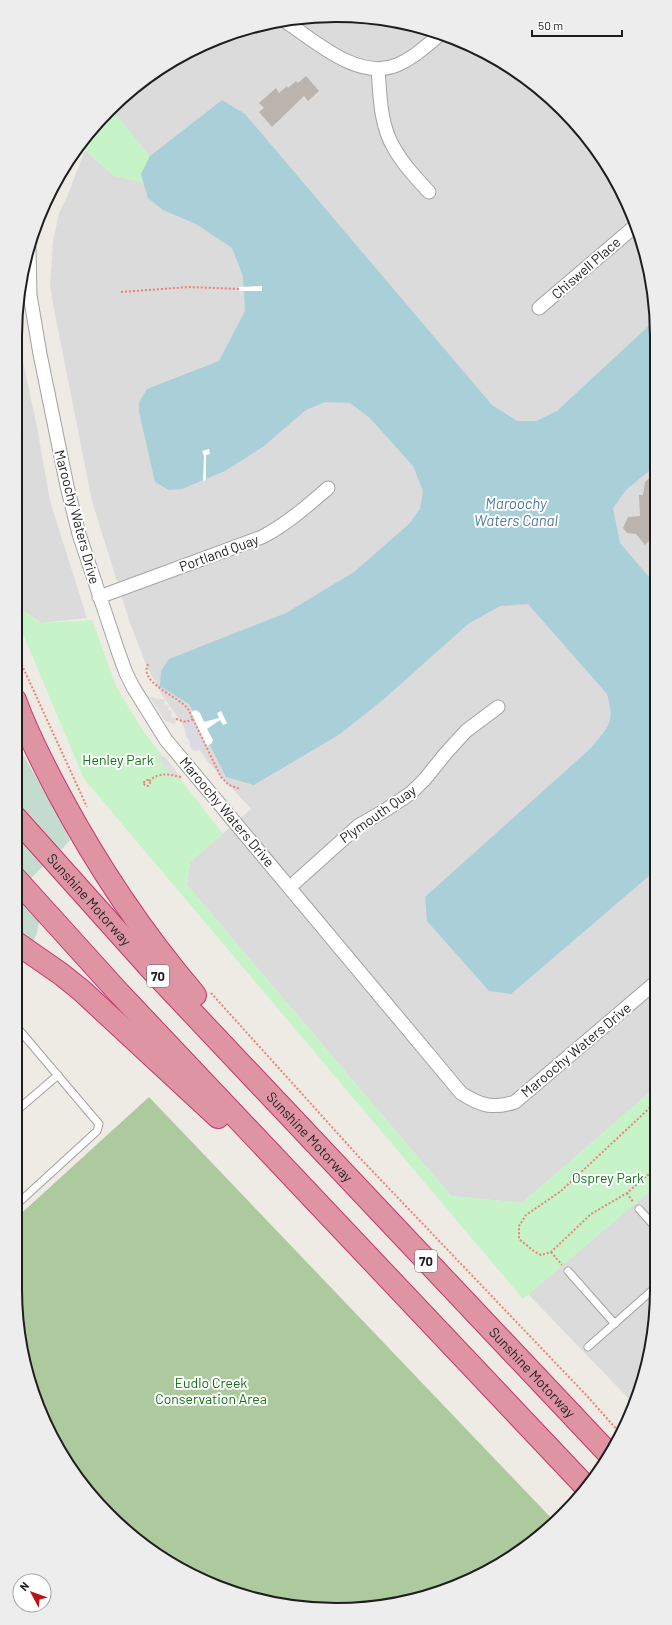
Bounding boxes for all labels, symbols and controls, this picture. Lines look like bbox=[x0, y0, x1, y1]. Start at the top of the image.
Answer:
scale bar bbox=[532, 12, 622, 38]
text: 50 m bbox=[538, 18, 563, 32]
street label: Chiswell Place bbox=[548, 233, 624, 302]
street label: Maroochy Waters Drive bbox=[51, 448, 104, 586]
water label: Maroochy Waters Canal bbox=[474, 494, 559, 529]
street label: Portland Quay bbox=[177, 530, 261, 575]
park label: Henley Park bbox=[82, 751, 154, 768]
street label: Maroochy Waters Drive bbox=[176, 753, 278, 870]
street label: Plymouth Quay bbox=[336, 781, 420, 846]
street label: Sunshine Motorway bbox=[44, 850, 135, 949]
road number: 70 bbox=[147, 965, 169, 987]
street label: Maroochy Waters Drive bbox=[517, 999, 634, 1101]
street label: Sunshine Motorway bbox=[263, 1088, 357, 1186]
park label: Osprey Park bbox=[572, 1169, 644, 1186]
road number: 70 bbox=[415, 1250, 437, 1272]
street label: Sunshine Motorway bbox=[486, 1324, 579, 1421]
park label: Eudlo Creek Conservation Area bbox=[155, 1374, 267, 1407]
north arrow bbox=[12, 1573, 52, 1613]
text: N bbox=[17, 1579, 31, 1593]

